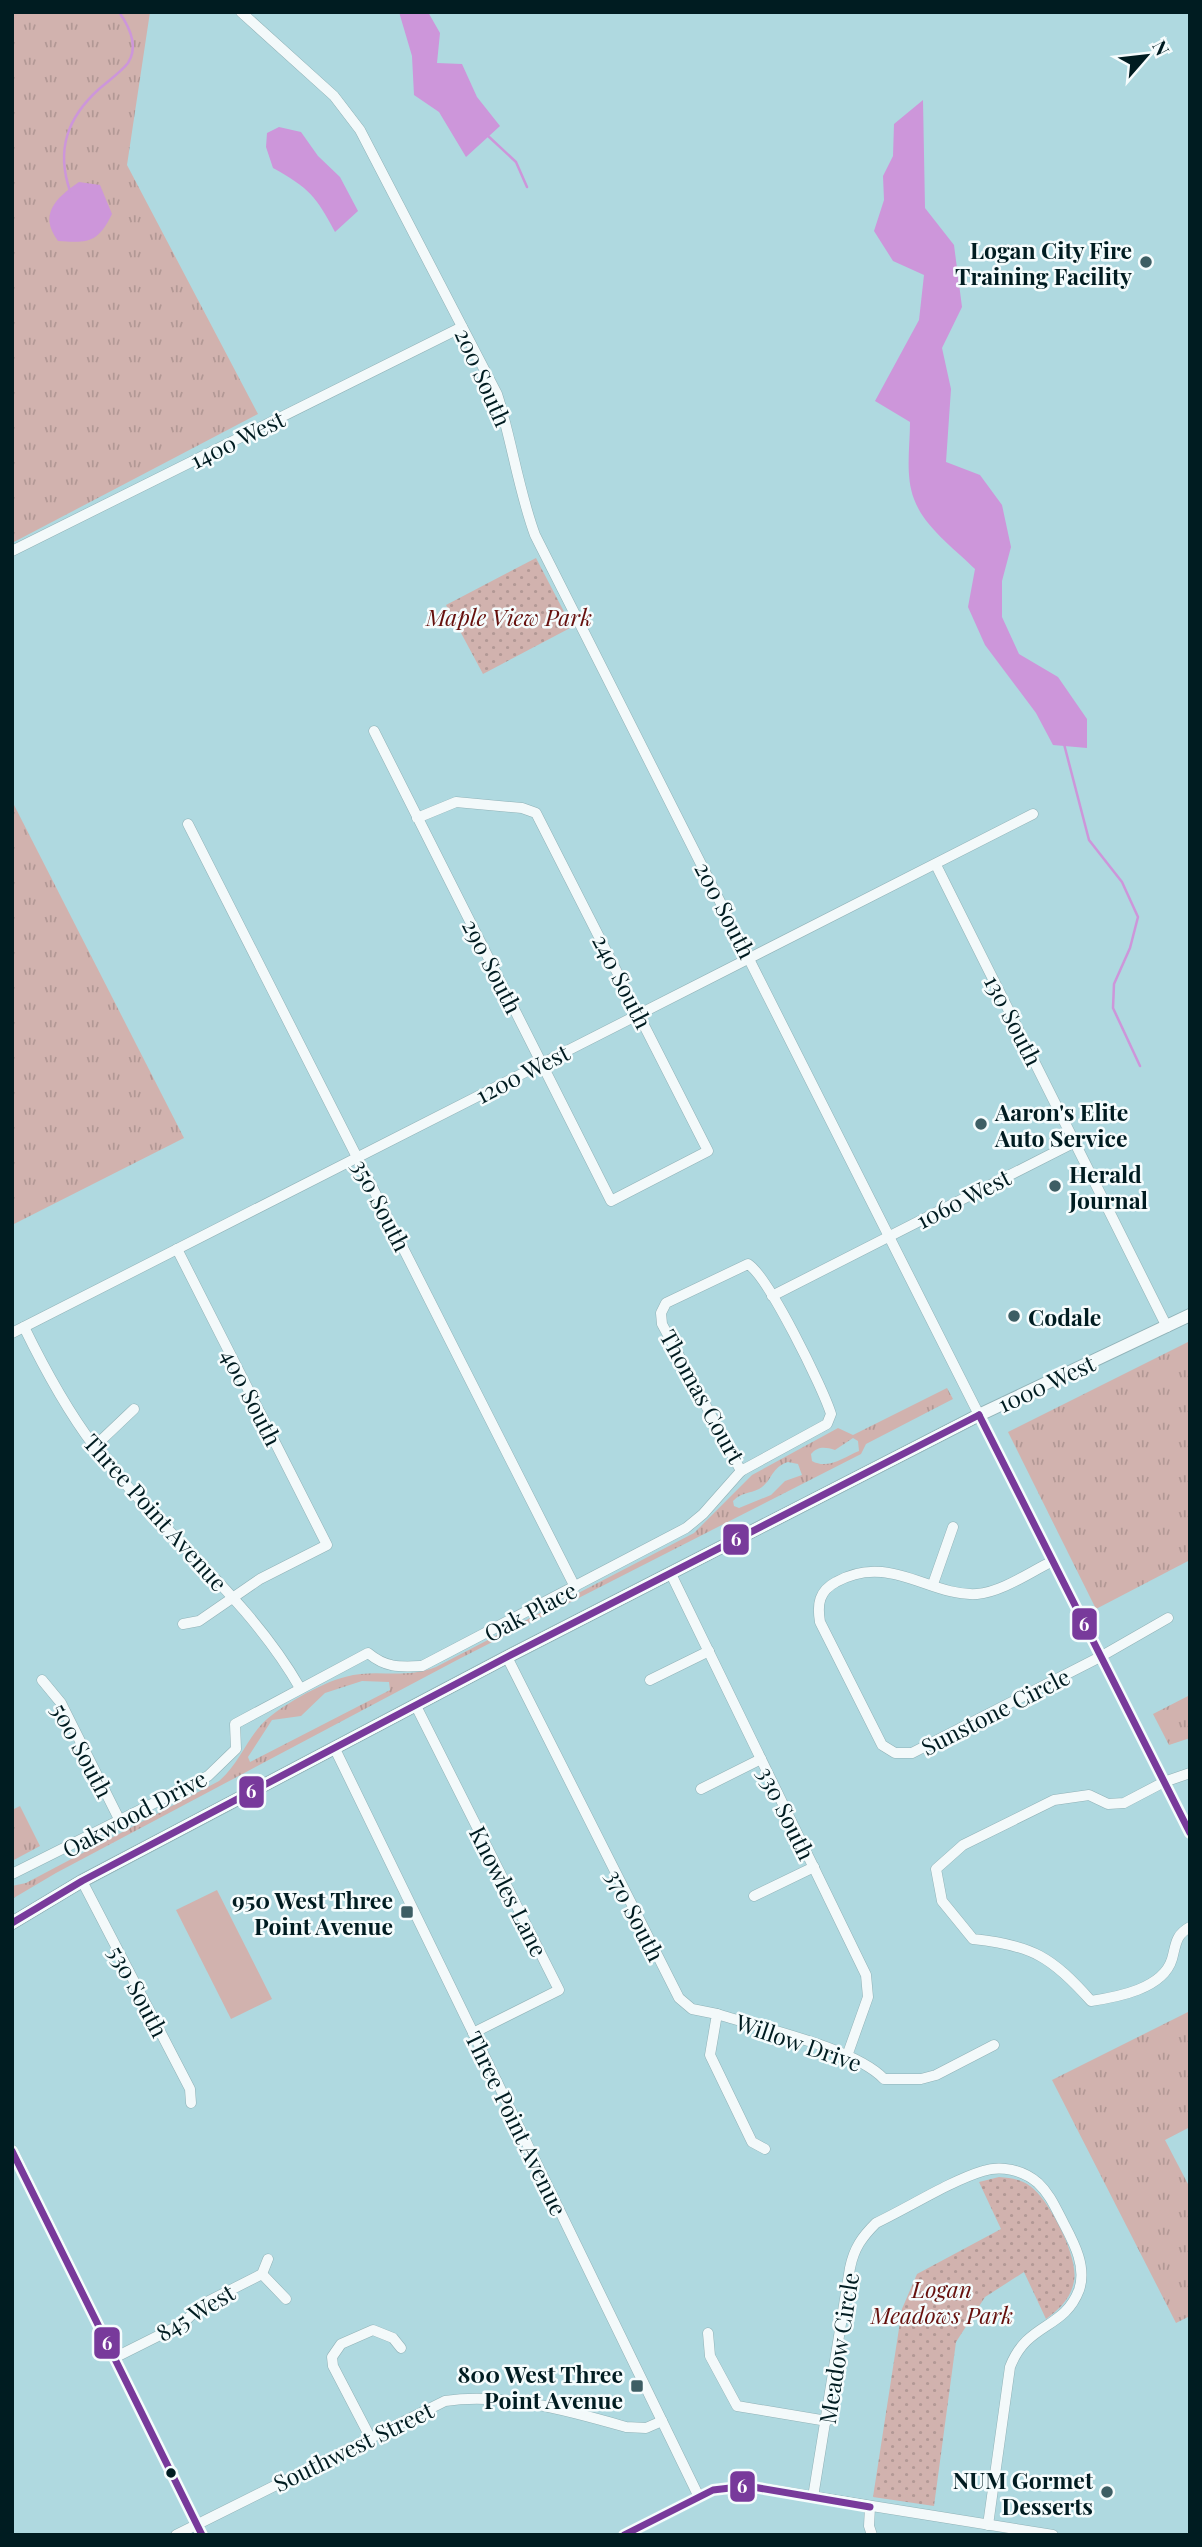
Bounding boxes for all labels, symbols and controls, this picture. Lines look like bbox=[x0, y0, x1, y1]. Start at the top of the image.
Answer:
north arrow bbox=[1111, 21, 1181, 91]
text: N bbox=[1147, 35, 1177, 60]
place label: Logan City Fire Training Facility bbox=[955, 234, 1132, 291]
marker: Logan City Fire Training Facility bbox=[1138, 254, 1154, 270]
street label: 200 South bbox=[449, 323, 520, 431]
street label: 1400 West bbox=[184, 402, 290, 475]
park label: Maple View Park bbox=[425, 601, 592, 632]
street label: 200 South bbox=[688, 856, 764, 964]
street label: 290 South bbox=[456, 913, 530, 1019]
street label: 240 South bbox=[586, 929, 660, 1034]
street label: 130 South bbox=[978, 969, 1050, 1071]
street label: 1200 West bbox=[470, 1036, 575, 1110]
place label: Aaron's Elite Auto Service bbox=[994, 1096, 1128, 1153]
marker: Aaron's Elite Auto Service bbox=[973, 1116, 989, 1132]
street label: 350 South bbox=[346, 1154, 419, 1257]
place label: Herald Journal bbox=[1068, 1158, 1148, 1215]
street label: 1060 West bbox=[910, 1161, 1016, 1235]
marker: Herald Journal bbox=[1047, 1178, 1063, 1194]
place label: Codale bbox=[1028, 1301, 1101, 1332]
marker: Codale bbox=[1006, 1308, 1022, 1324]
street label: Thomas Court bbox=[653, 1324, 753, 1469]
street label: 400 South bbox=[214, 1343, 290, 1451]
street label: 1000 West bbox=[992, 1347, 1101, 1419]
street label: Three Point Avenue bbox=[77, 1427, 235, 1597]
line badge: 6 bbox=[722, 1523, 750, 1556]
text: 6 bbox=[731, 1525, 742, 1551]
street label: Oak Place bbox=[478, 1574, 582, 1648]
line badge: 6 bbox=[1071, 1607, 1098, 1641]
text: 6 bbox=[1079, 1610, 1090, 1636]
street label: Sunstone Circle bbox=[915, 1660, 1075, 1762]
street label: 500 South bbox=[45, 1697, 121, 1803]
street label: 330 South bbox=[751, 1761, 823, 1865]
street label: Oakwood Drive bbox=[56, 1762, 212, 1864]
line badge: 6 bbox=[238, 1775, 265, 1809]
text: 6 bbox=[246, 1777, 257, 1803]
street label: Knowles Lane bbox=[463, 1820, 555, 1962]
street label: 370 South bbox=[600, 1864, 673, 1967]
place label: 950 West Three Point Avenue bbox=[232, 1884, 393, 1941]
marker: 950 West Three Point Avenue bbox=[399, 1904, 415, 1920]
street label: 530 South bbox=[102, 1940, 176, 2043]
street label: Willow Drive bbox=[731, 2006, 866, 2078]
street label: Three Point Avenue bbox=[459, 2026, 575, 2220]
street label: Meadow Circle bbox=[811, 2270, 865, 2426]
park label: Logan Meadows Park bbox=[870, 2273, 1013, 2330]
street label: 845 West bbox=[150, 2276, 241, 2348]
line badge: 6 bbox=[93, 2326, 121, 2360]
text: 6 bbox=[102, 2329, 113, 2355]
place label: 800 West Three Point Avenue bbox=[457, 2358, 623, 2415]
marker: 800 West Three Point Avenue bbox=[629, 2378, 645, 2394]
street label: Southwest Street bbox=[268, 2393, 439, 2498]
place label: NUM Gormet Desserts bbox=[953, 2464, 1094, 2521]
unlabelled marker bbox=[164, 2466, 178, 2480]
line badge: 6 bbox=[729, 2470, 756, 2503]
text: 6 bbox=[737, 2472, 748, 2498]
marker: NUM Gormet Desserts bbox=[1099, 2484, 1115, 2500]

